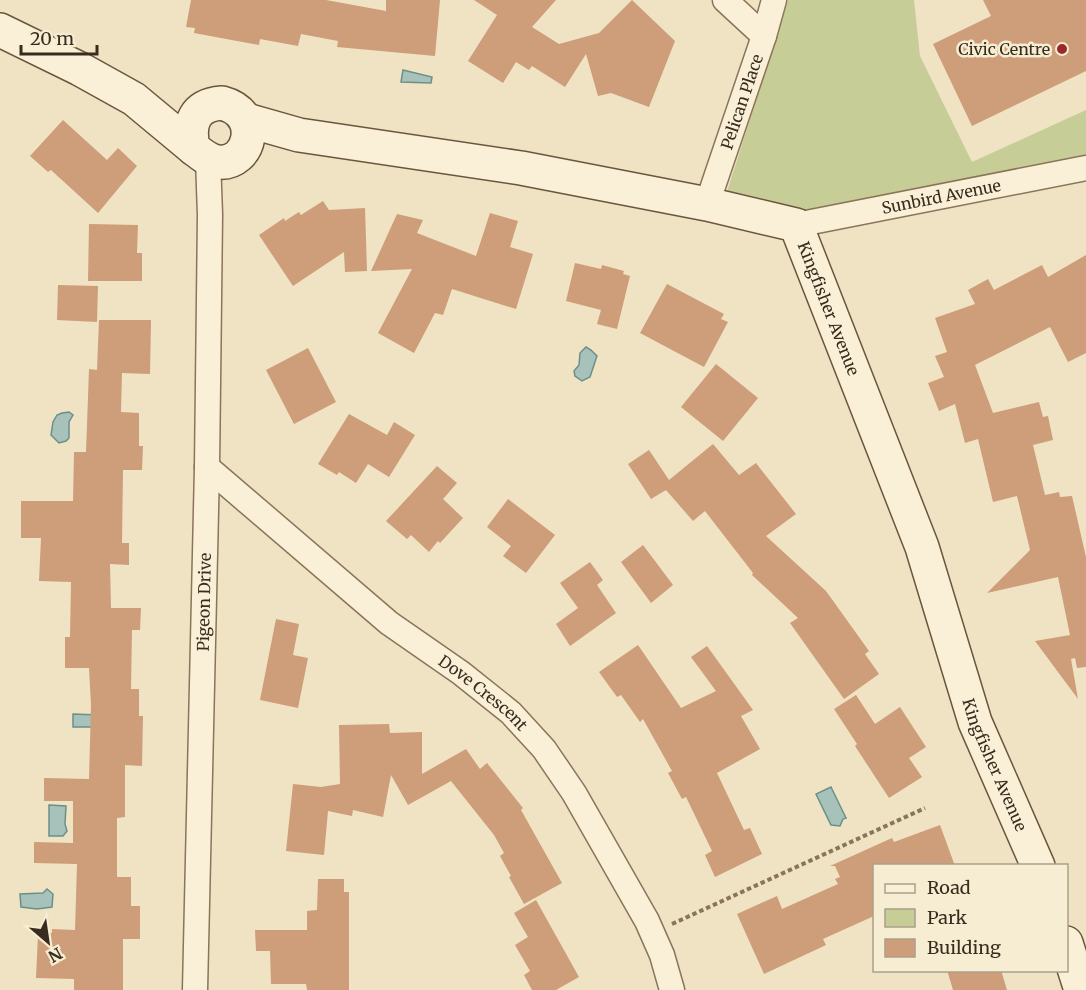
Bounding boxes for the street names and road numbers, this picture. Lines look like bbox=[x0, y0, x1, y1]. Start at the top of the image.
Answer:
street label: Pelican Place bbox=[716, 51, 767, 152]
street label: Sunbird Avenue bbox=[880, 175, 1002, 218]
street label: Kingfisher Avenue bbox=[793, 239, 864, 378]
street label: Pigeon Drive bbox=[193, 553, 215, 652]
street label: Dove Crescent bbox=[435, 651, 533, 735]
street label: Kingfisher Avenue bbox=[958, 696, 1031, 834]

